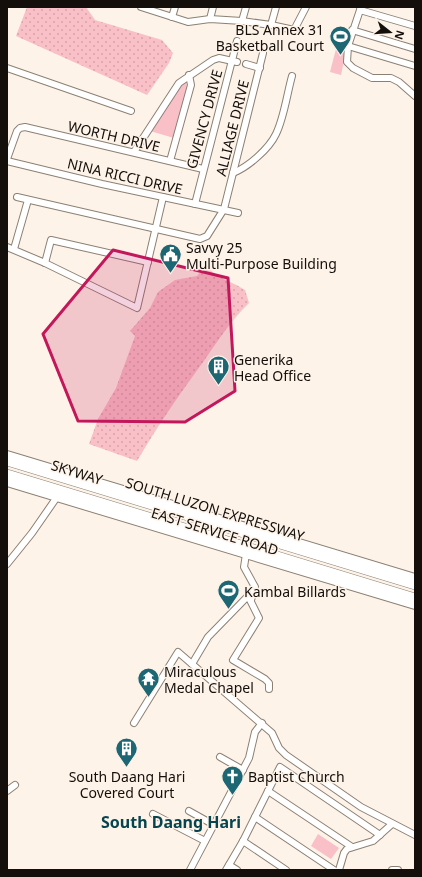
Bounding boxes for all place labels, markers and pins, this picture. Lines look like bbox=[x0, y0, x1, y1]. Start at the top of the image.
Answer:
place label: BLS Annex 31 Basketball Court bbox=[216, 20, 324, 55]
sports icon: BLS Annex 31 Basketball Court bbox=[327, 24, 353, 57]
place label: Savvy 25 Multi-Purpose Building bbox=[186, 238, 337, 273]
public building icon: Savvy 25 Multi-Purpose Building bbox=[157, 242, 183, 275]
place label: Generika Head Office bbox=[234, 350, 311, 385]
building icon: Generika Head Office bbox=[205, 354, 231, 387]
sports icon: Kambal Billards bbox=[216, 578, 242, 611]
place label: Kambal Billards bbox=[244, 582, 346, 601]
place label: Miraculous Medal Chapel bbox=[164, 662, 254, 697]
temple icon: Miraculous Medal Chapel bbox=[136, 666, 162, 699]
building icon: South Daang Hari Covered Court bbox=[114, 735, 140, 768]
church icon: Baptist Church bbox=[219, 763, 245, 796]
place label: South Daang Hari Covered Court bbox=[69, 767, 185, 802]
place label: Baptist Church bbox=[248, 767, 345, 786]

